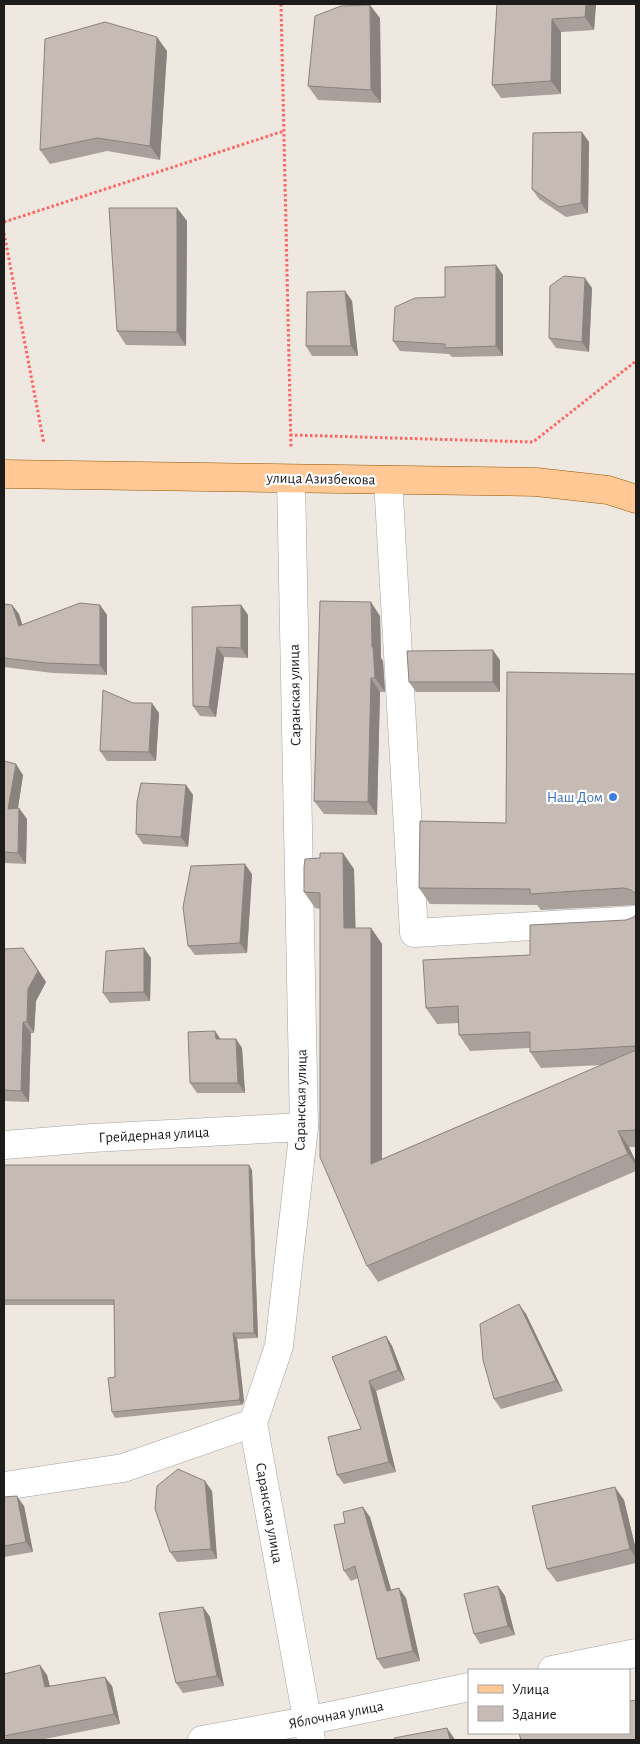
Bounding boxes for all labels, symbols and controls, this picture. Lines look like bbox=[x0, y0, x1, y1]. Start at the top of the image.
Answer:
street label: улица Азизбекова bbox=[266, 471, 376, 487]
street label: Саранская улица bbox=[287, 644, 303, 746]
place label: Наш Дом bbox=[547, 790, 603, 805]
marker: Наш Дом bbox=[607, 791, 619, 803]
street label: Саранская улица bbox=[293, 1049, 309, 1151]
street label: Грейдерная улица bbox=[98, 1125, 210, 1145]
street label: Саранская улица bbox=[253, 1461, 285, 1565]
legend bbox=[468, 1669, 630, 1734]
text: Улица bbox=[512, 1682, 549, 1697]
street label: Яблочная улица bbox=[287, 1698, 385, 1732]
text: Здание bbox=[512, 1707, 557, 1722]

